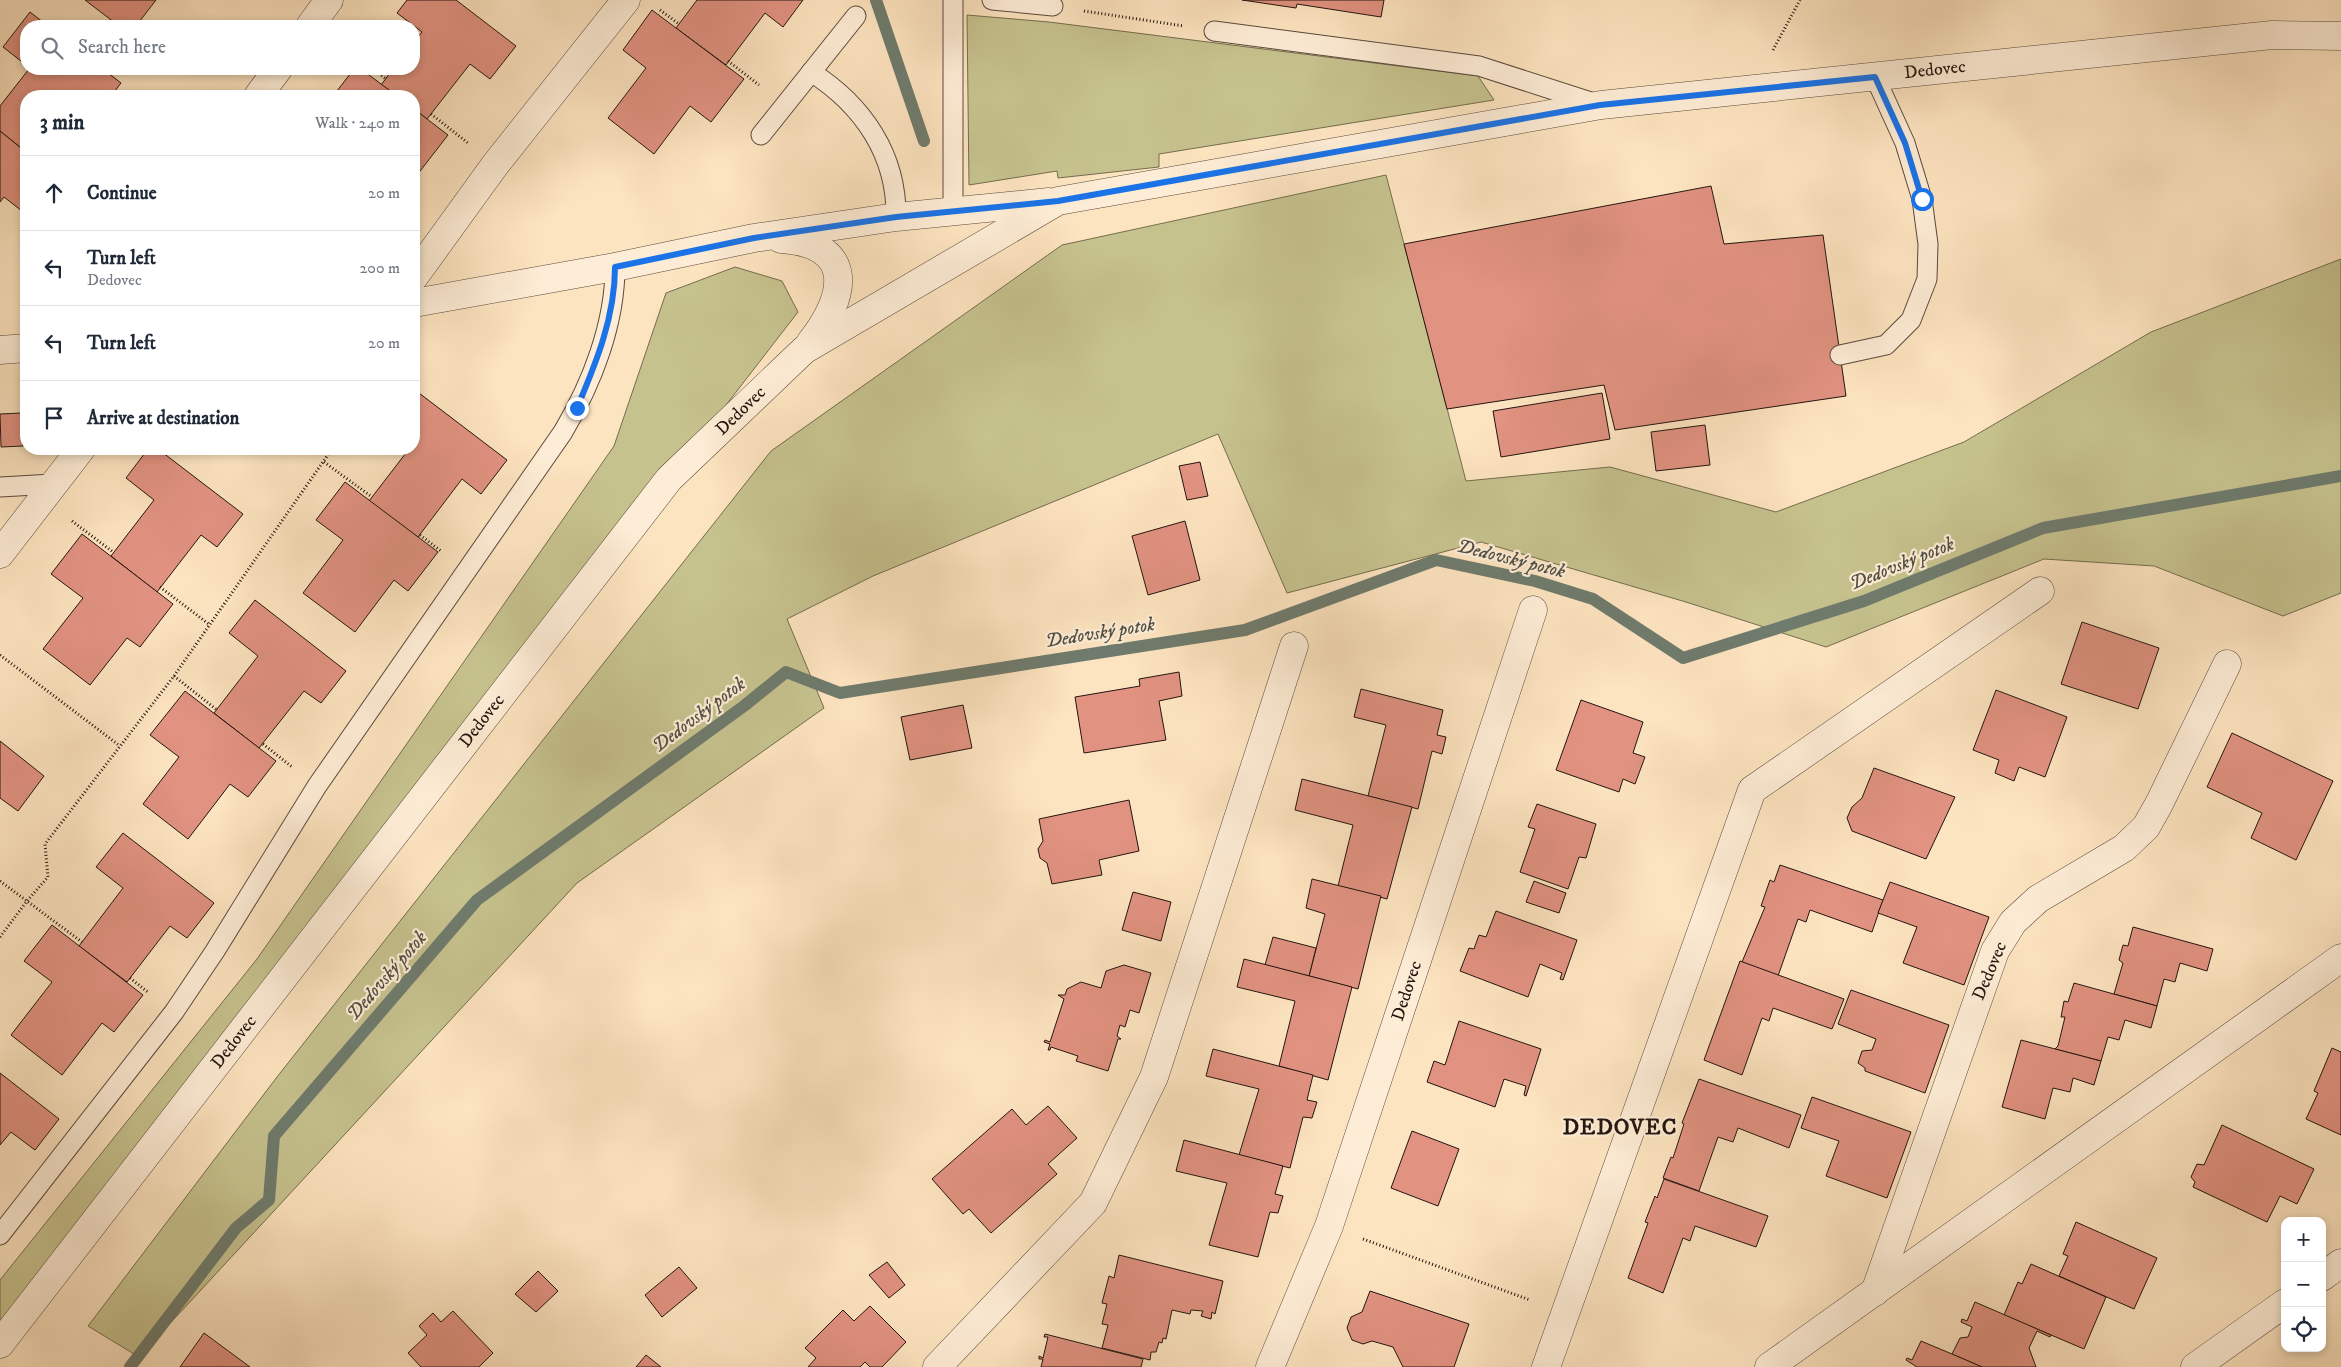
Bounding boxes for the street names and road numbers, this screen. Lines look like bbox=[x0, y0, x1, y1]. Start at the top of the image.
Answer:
street label: Dedovec bbox=[1903, 56, 1967, 84]
street label: Dedovec bbox=[711, 381, 771, 440]
street label: Dedovec bbox=[454, 690, 510, 752]
street label: Dedovec bbox=[1968, 938, 2012, 1004]
street label: Dedovec bbox=[1387, 958, 1427, 1024]
street label: Dedovec bbox=[206, 1011, 262, 1073]

